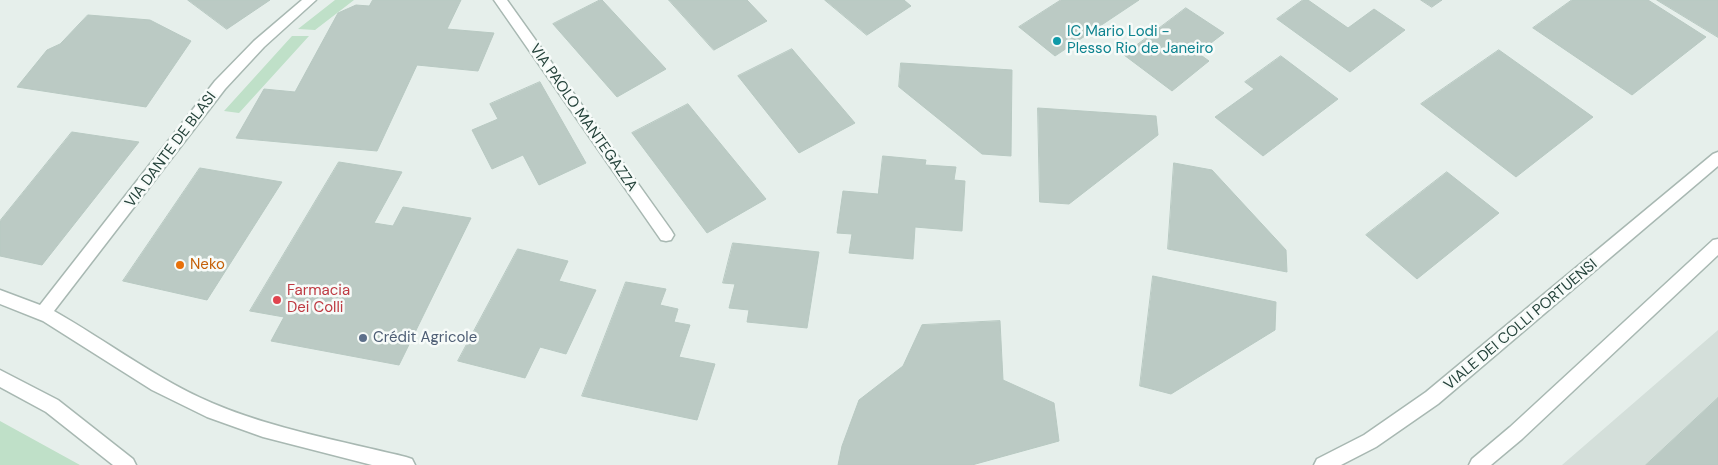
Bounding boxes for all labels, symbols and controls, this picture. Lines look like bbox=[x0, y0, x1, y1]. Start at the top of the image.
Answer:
place label: IC Mario Lodi - Plesso Rio de Janeiro bbox=[1067, 23, 1213, 58]
marker: IC Mario Lodi - Plesso Rio de Janeiro bbox=[1051, 35, 1063, 47]
street label: VIA PAOLO MANTEGAZZA bbox=[525, 41, 641, 195]
street label: VIA DANTE DE BLASI bbox=[122, 89, 220, 211]
place label: Neko bbox=[190, 256, 225, 274]
street label: VIALE DEI COLLI PORTUENSI bbox=[1441, 256, 1601, 394]
marker: Neko bbox=[174, 259, 186, 271]
place label: Farmacia Dei Colli bbox=[287, 282, 350, 317]
marker: Farmacia Dei Colli bbox=[271, 294, 283, 306]
place label: Crédit Agricole bbox=[373, 329, 477, 347]
marker: Crédit Agricole bbox=[357, 332, 369, 344]

